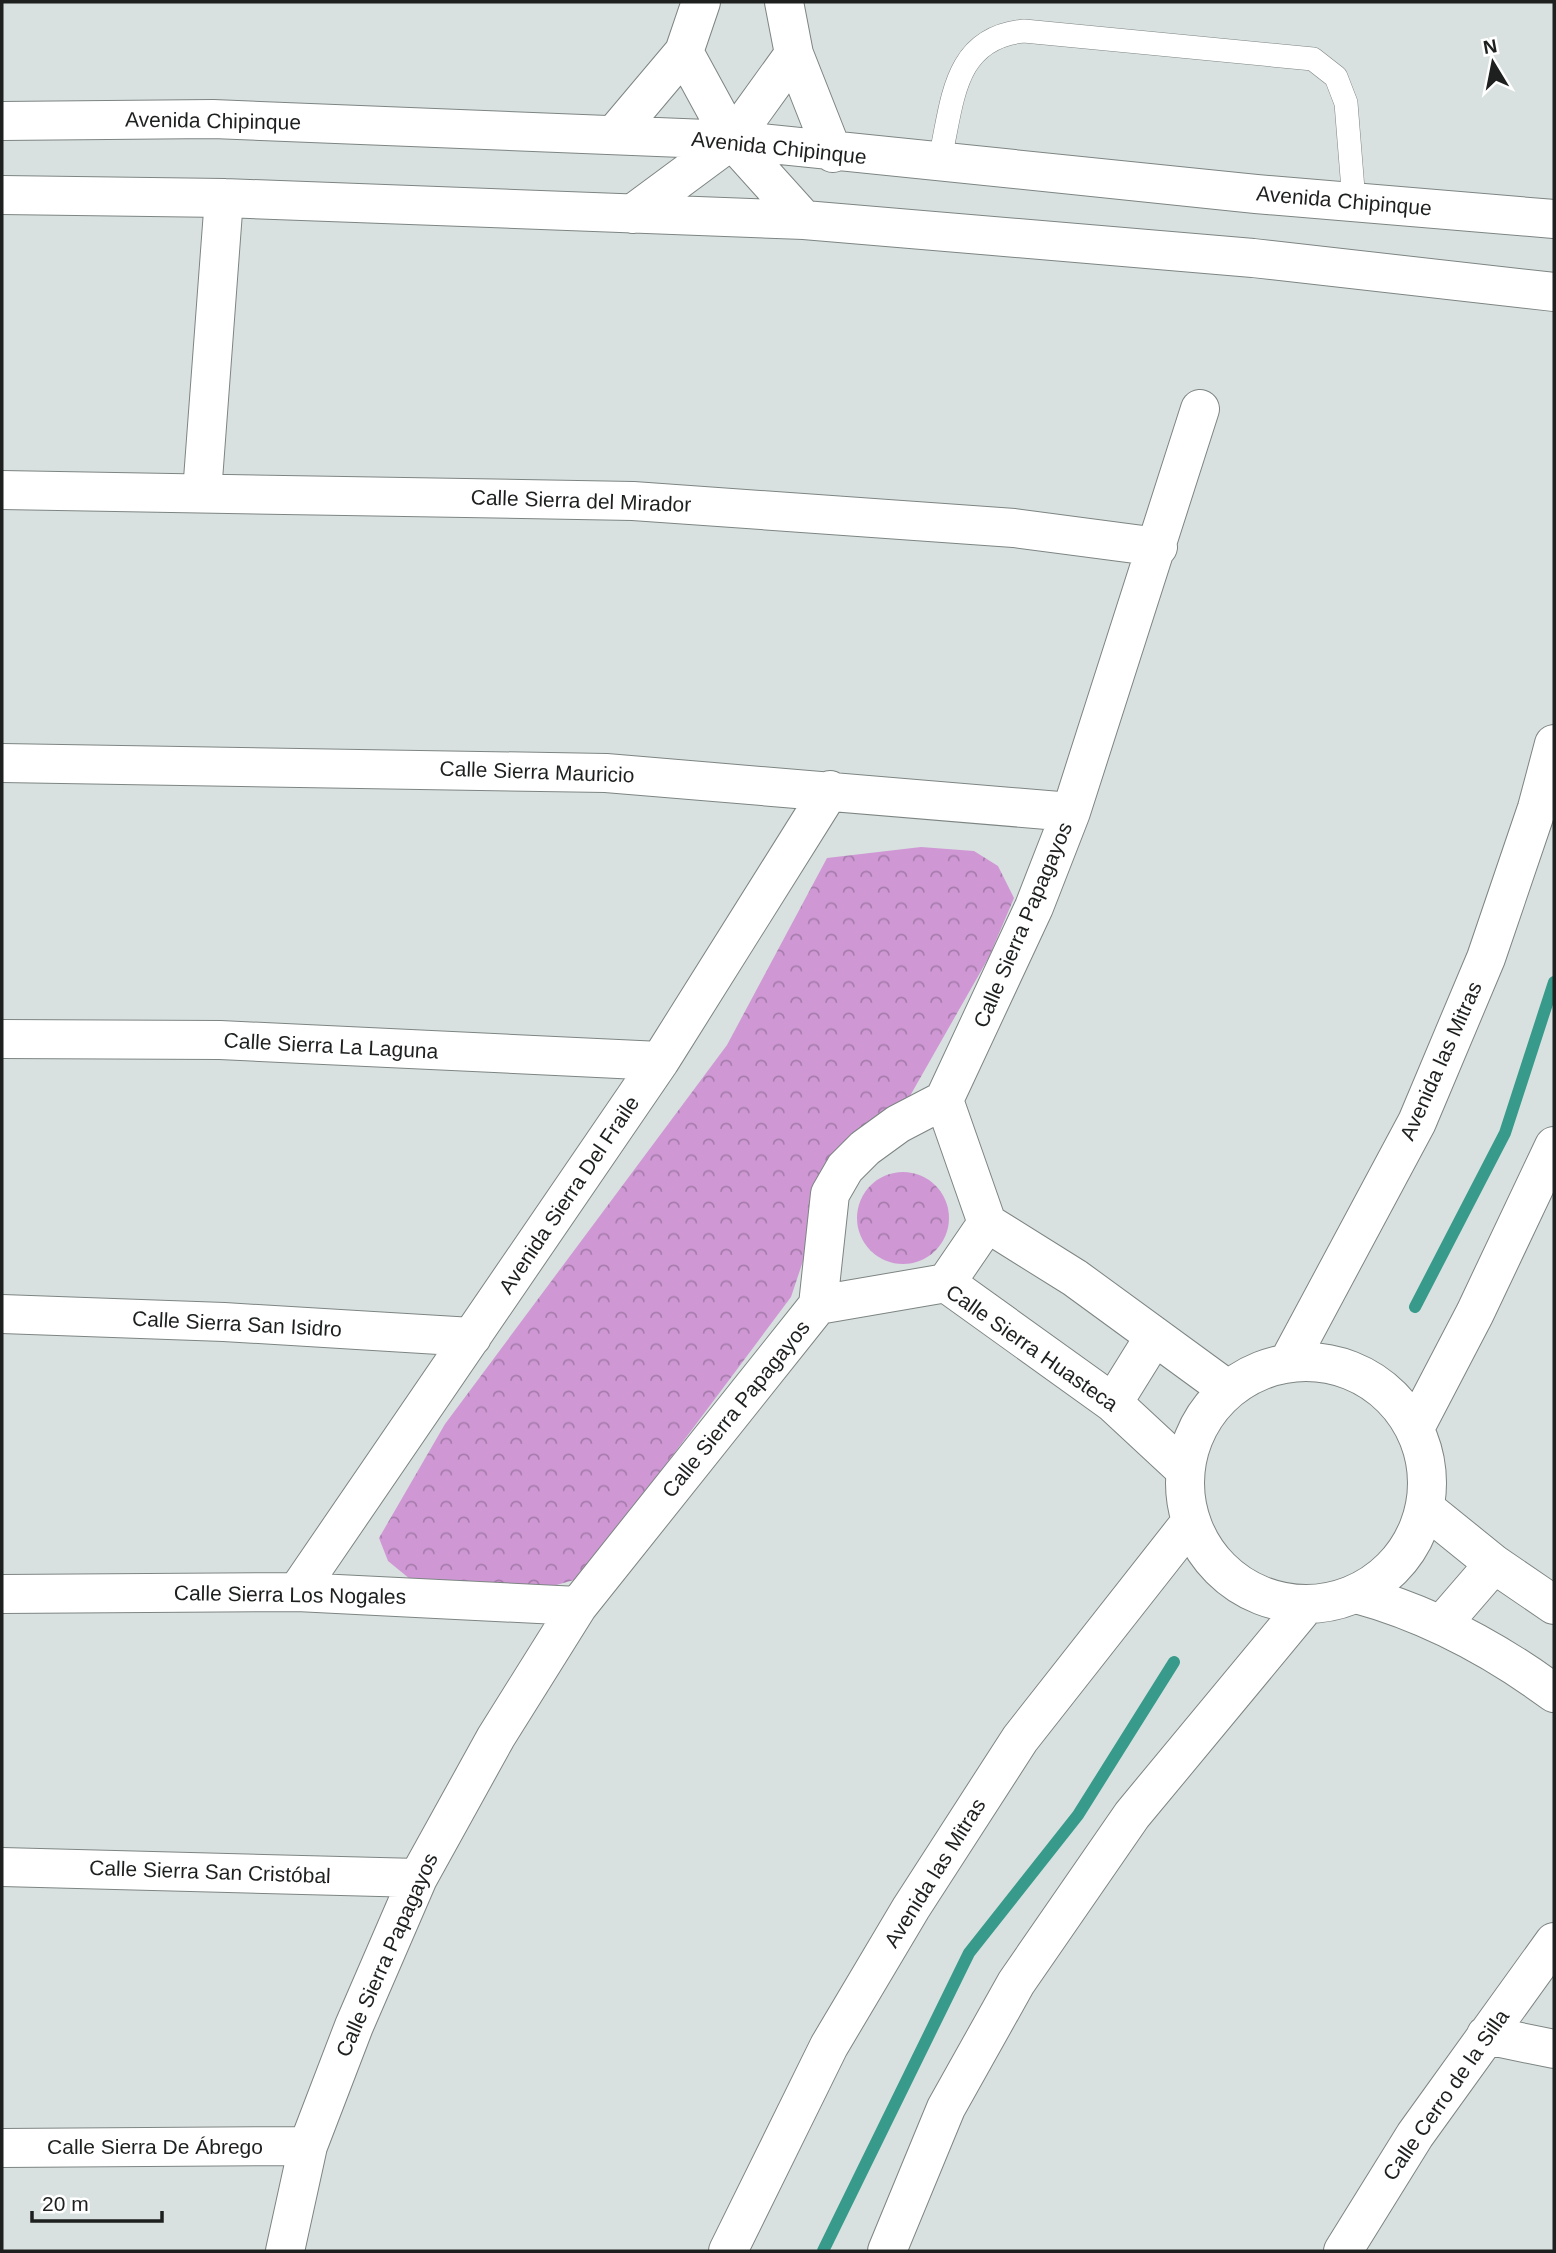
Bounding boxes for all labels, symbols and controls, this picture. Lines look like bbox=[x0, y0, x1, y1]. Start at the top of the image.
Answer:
north arrow bbox=[1458, 28, 1528, 98]
text: N bbox=[1482, 35, 1499, 58]
street label: Avenida Chipinque bbox=[125, 107, 301, 134]
street label: Avenida Chipinque bbox=[690, 127, 868, 168]
street label: Avenida Chipinque bbox=[1255, 181, 1433, 220]
street label: Calle Sierra del Mirador bbox=[470, 485, 692, 516]
street label: Calle Sierra Mauricio bbox=[439, 757, 635, 786]
street label: Calle Sierra Papagayos bbox=[969, 819, 1076, 1031]
street label: Avenida las Mitras bbox=[1395, 978, 1486, 1144]
street label: Calle Sierra La Laguna bbox=[223, 1028, 439, 1063]
street label: Avenida Sierra Del Fraile bbox=[494, 1092, 643, 1298]
street label: Calle Sierra Huasteca bbox=[942, 1280, 1123, 1416]
street label: Calle Sierra San Isidro bbox=[132, 1307, 343, 1340]
street label: Calle Sierra Papagayos bbox=[657, 1316, 814, 1502]
street label: Calle Sierra Los Nogales bbox=[174, 1581, 406, 1608]
street label: Avenida las Mitras bbox=[879, 1794, 990, 1951]
street label: Calle Sierra Papagayos bbox=[331, 1849, 442, 2060]
street label: Calle Sierra San Cristóbal bbox=[89, 1856, 331, 1887]
street label: Calle Cerro de la Silla bbox=[1378, 2005, 1513, 2184]
street label: Calle Sierra De Ábrego bbox=[47, 2135, 263, 2158]
scale bar bbox=[32, 2180, 161, 2224]
text: 20 m bbox=[42, 2192, 89, 2215]

